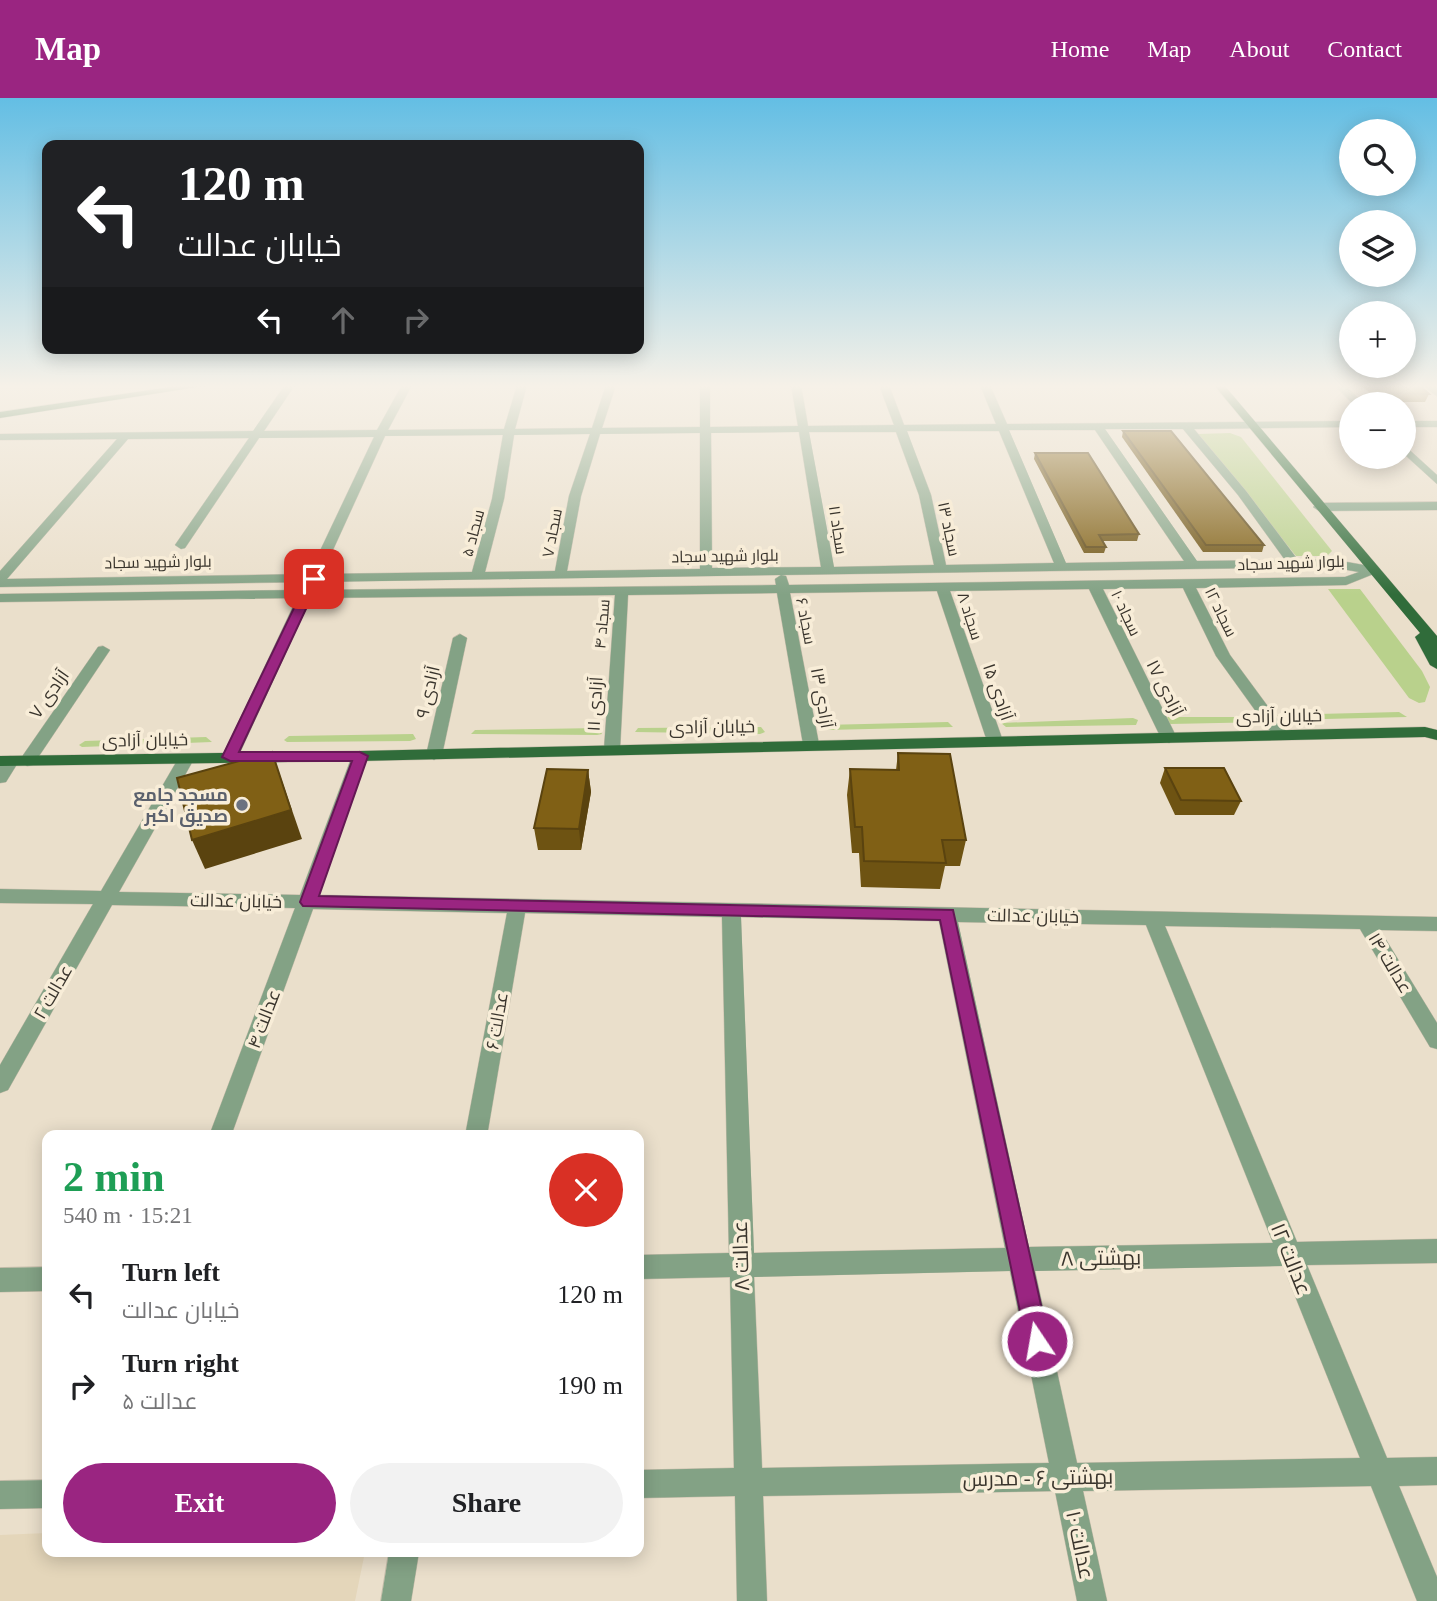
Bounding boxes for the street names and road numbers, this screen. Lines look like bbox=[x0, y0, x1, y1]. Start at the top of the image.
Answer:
street label: سجاد ۱۳ bbox=[934, 500, 963, 558]
street label: سجاد ۱۱ bbox=[825, 504, 850, 556]
street label: سجاد ۷ bbox=[539, 507, 566, 559]
street label: سجاد ۵ bbox=[459, 508, 488, 559]
street label: بلوار شهید سجاد bbox=[671, 547, 779, 567]
street label: بلوار شهید سجاد bbox=[104, 553, 212, 573]
street label: بلوار شهید سجاد bbox=[1237, 553, 1345, 575]
street label: سجاد ۱۲ bbox=[1201, 585, 1240, 640]
street label: سجاد ۱۰ bbox=[1107, 588, 1144, 639]
street label: سجاد ۸ bbox=[953, 590, 986, 642]
street label: سجاد ۶ bbox=[792, 596, 819, 646]
street label: سجاد ۴ bbox=[591, 598, 614, 650]
street label: آزادی ۱۷ bbox=[1141, 656, 1188, 720]
street label: آزادی ۱۵ bbox=[978, 661, 1017, 724]
street label: آزادی ۹ bbox=[412, 664, 445, 720]
street label: آزادی ۷ bbox=[25, 666, 74, 723]
street label: آزادی ۱۳ bbox=[806, 666, 837, 730]
street label: آزادی ۱۱ bbox=[584, 676, 607, 732]
street label: خیابان آزادی bbox=[1236, 705, 1322, 728]
street label: خیابان آزادی bbox=[669, 716, 755, 739]
street label: خیابان آزادی bbox=[102, 729, 188, 752]
street label: خیابان عدالت bbox=[190, 890, 282, 913]
street label: خیابان عدالت bbox=[987, 905, 1079, 928]
street label: عدالت ۱۴ bbox=[1364, 929, 1416, 997]
street label: عدالت ۲ bbox=[30, 962, 76, 1022]
street label: عدالت ۴ bbox=[244, 987, 284, 1051]
street label: عدالت ۶ bbox=[482, 991, 512, 1051]
street label: عدالت ۸ bbox=[728, 1220, 754, 1292]
street label: عدالت ۱۲ bbox=[1266, 1220, 1316, 1298]
street label: بهشتی ۸ bbox=[1060, 1245, 1142, 1272]
street label: بهشتی ۶ - مدرس bbox=[962, 1465, 1114, 1492]
street label: عدالت ۱۰ bbox=[1061, 1509, 1099, 1581]

